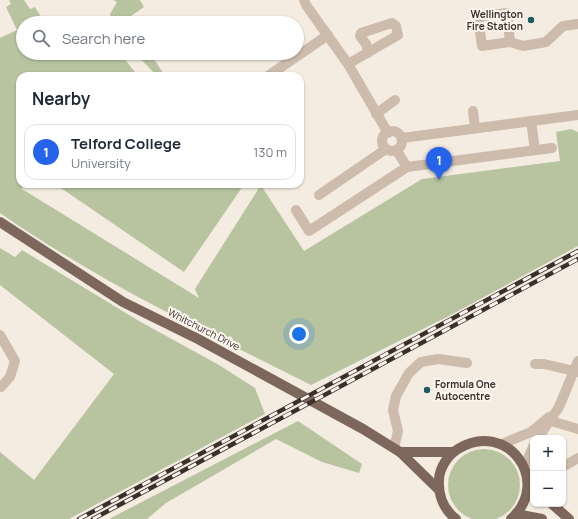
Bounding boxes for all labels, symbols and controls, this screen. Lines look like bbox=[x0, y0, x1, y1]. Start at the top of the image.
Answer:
place label: Wellington Fire Station bbox=[467, 7, 523, 33]
marker: Wellington Fire Station bbox=[526, 15, 536, 25]
search box bbox=[16, 16, 304, 60]
icon: search bbox=[30, 27, 52, 49]
text: Search here bbox=[62, 28, 145, 49]
text: Nearby bbox=[32, 87, 90, 110]
text: Telford College bbox=[71, 133, 181, 154]
text: 1 bbox=[43, 143, 49, 161]
text: 130 m bbox=[253, 143, 287, 161]
pin: 1 bbox=[426, 147, 452, 180]
text: University bbox=[71, 154, 131, 172]
street label: Whitchurch Drive bbox=[166, 305, 243, 353]
your location bbox=[289, 324, 309, 344]
place label: Formula One Autocentre bbox=[435, 377, 496, 403]
marker: Formula One Autocentre bbox=[422, 385, 432, 395]
map controls bbox=[530, 435, 566, 507]
button: + bbox=[530, 435, 566, 471]
button: − bbox=[530, 471, 566, 507]

